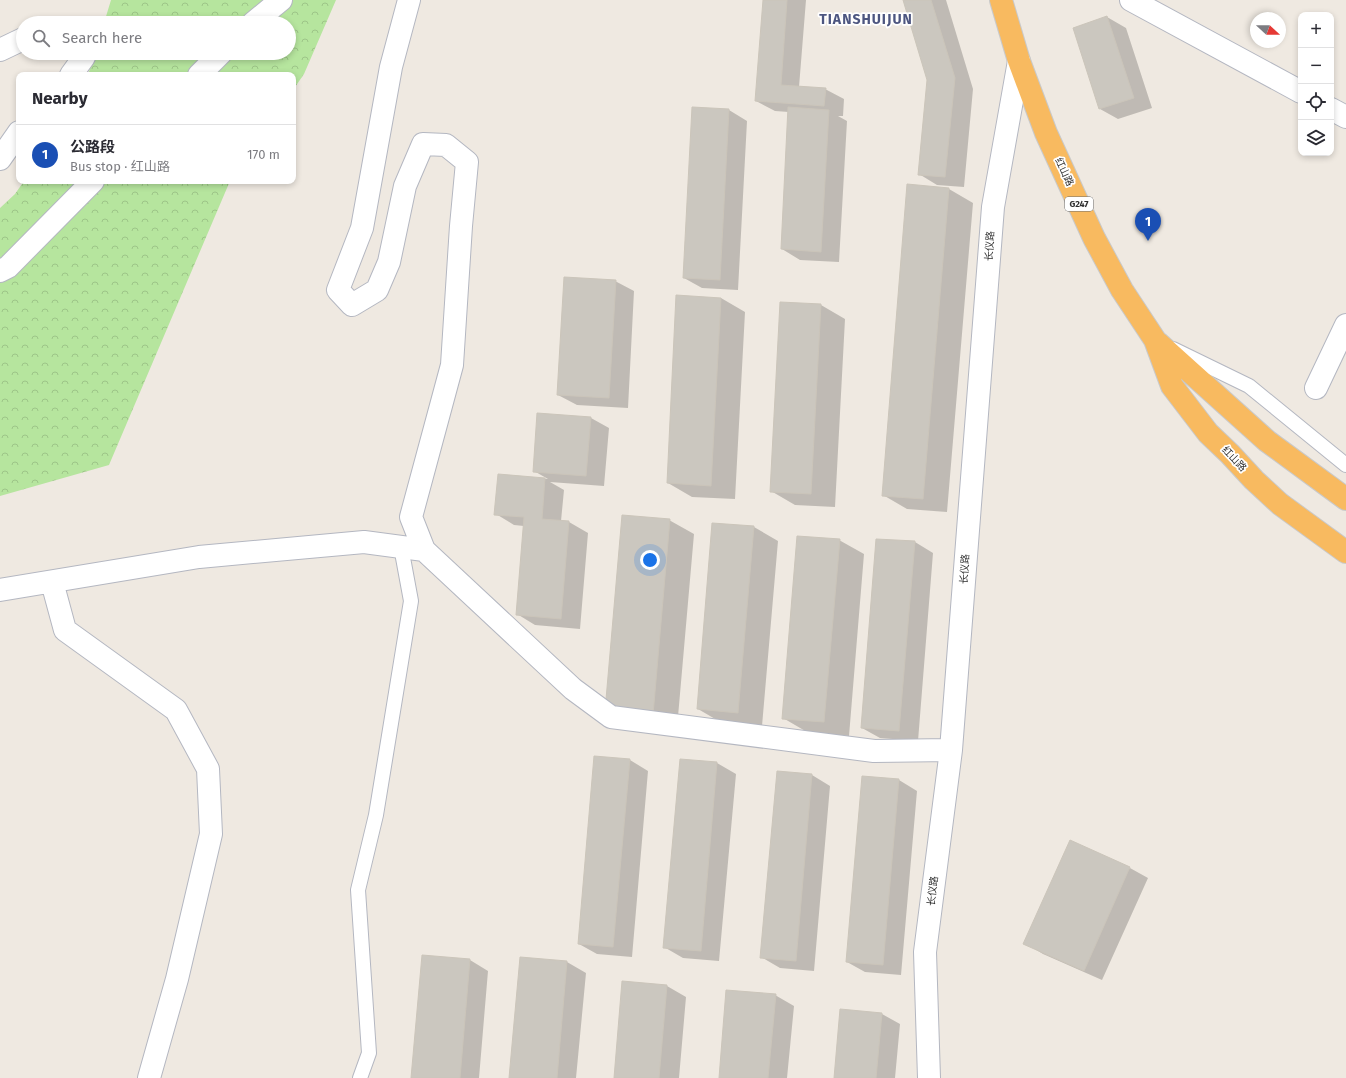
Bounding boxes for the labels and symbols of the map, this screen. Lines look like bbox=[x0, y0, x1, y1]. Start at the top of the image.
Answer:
district label: TIANSHUIJUN bbox=[819, 11, 913, 28]
north arrow bbox=[1250, 12, 1286, 48]
street label: 红山路 bbox=[1052, 156, 1076, 188]
road number: G247 bbox=[1065, 197, 1093, 211]
pin: 1 bbox=[1135, 208, 1161, 241]
street label: 长仪路 bbox=[983, 231, 997, 261]
street label: 红山路 bbox=[1219, 444, 1249, 474]
your location bbox=[640, 550, 660, 570]
street label: 长仪路 bbox=[958, 554, 972, 584]
street label: 长仪路 bbox=[925, 875, 941, 907]

